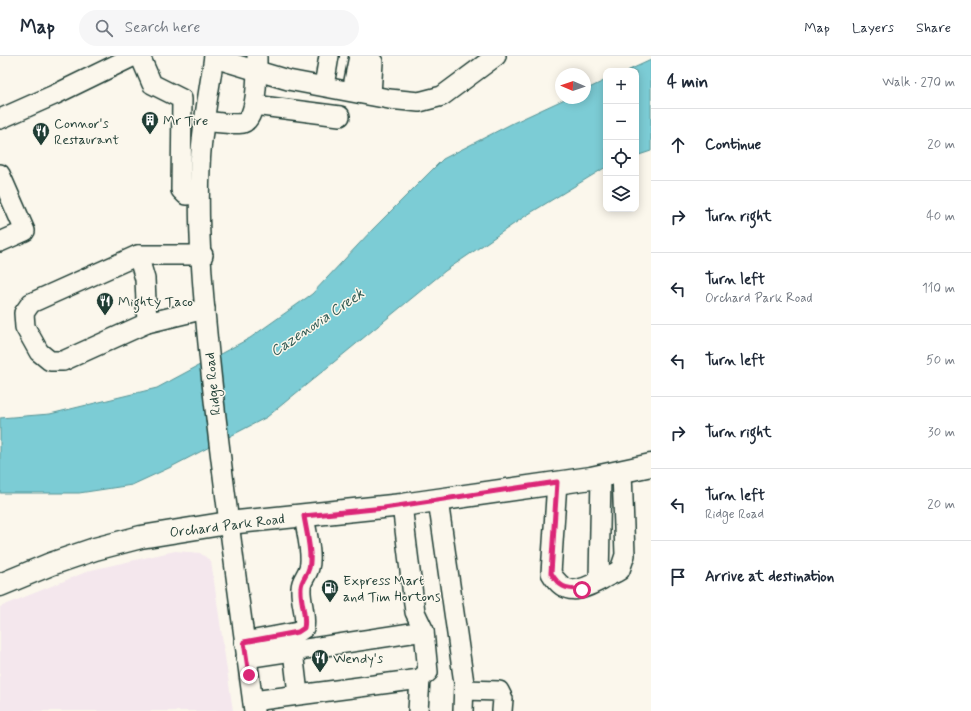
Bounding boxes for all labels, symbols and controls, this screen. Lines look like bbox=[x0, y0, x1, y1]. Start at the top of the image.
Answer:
search box bbox=[79, 10, 359, 46]
text: Map bbox=[20, 15, 55, 40]
icon: search bbox=[93, 17, 115, 39]
text: Search here bbox=[125, 18, 200, 38]
text: Map bbox=[804, 19, 830, 37]
text: Layers bbox=[852, 19, 894, 37]
text: Share bbox=[916, 19, 951, 37]
north arrow bbox=[555, 68, 591, 104]
map controls bbox=[603, 68, 639, 212]
button: + bbox=[603, 68, 639, 104]
text: 4 min bbox=[667, 71, 708, 93]
text: Walk · 270 m bbox=[882, 74, 955, 91]
button: − bbox=[603, 104, 639, 140]
building icon: Mr Tire bbox=[140, 110, 160, 135]
place label: Mr Tire bbox=[163, 112, 208, 130]
place label: Connor's Restaurant bbox=[54, 115, 119, 149]
restaurant icon: Connor's Restaurant bbox=[31, 121, 51, 146]
icon: ahead bbox=[667, 134, 689, 156]
text: Continue bbox=[705, 135, 761, 155]
text: 20 m bbox=[927, 136, 955, 153]
button: locate bbox=[603, 140, 639, 176]
button: layers bbox=[603, 176, 639, 212]
icon: right bbox=[667, 206, 689, 228]
text: Turn right bbox=[705, 207, 772, 227]
text: 40 m bbox=[926, 208, 955, 225]
text: Turn left bbox=[705, 270, 765, 290]
icon: left bbox=[667, 278, 689, 300]
text: 110 m bbox=[922, 280, 955, 297]
water label: Cazenovia Creek bbox=[267, 284, 369, 362]
text: Orchard Park Road bbox=[705, 290, 813, 307]
restaurant icon: Mighty Taco bbox=[95, 291, 115, 316]
place label: Mighty Taco bbox=[118, 293, 193, 313]
icon: left bbox=[667, 350, 689, 372]
street label: Ridge Road bbox=[201, 351, 226, 416]
text: Turn left bbox=[705, 351, 765, 371]
text: 50 m bbox=[926, 352, 955, 369]
icon: right bbox=[667, 422, 689, 444]
text: Turn right bbox=[705, 423, 772, 443]
text: 30 m bbox=[928, 424, 955, 441]
text: Turn left bbox=[705, 486, 765, 506]
icon: left bbox=[667, 494, 689, 516]
text: 20 m bbox=[927, 496, 955, 513]
text: Ridge Road bbox=[705, 506, 764, 523]
street label: Orchard Park Road bbox=[169, 510, 286, 542]
icon: arrive bbox=[667, 566, 689, 588]
text: Arrive at destination bbox=[705, 567, 834, 587]
place label: Express Mart and Tim Hortons bbox=[343, 572, 441, 606]
fuel station icon: Express Mart and Tim Hortons bbox=[320, 578, 340, 603]
route start bbox=[573, 581, 591, 599]
restaurant icon: Wendy's bbox=[310, 648, 330, 673]
place label: Wendy's bbox=[333, 650, 383, 668]
route end bbox=[240, 666, 258, 684]

